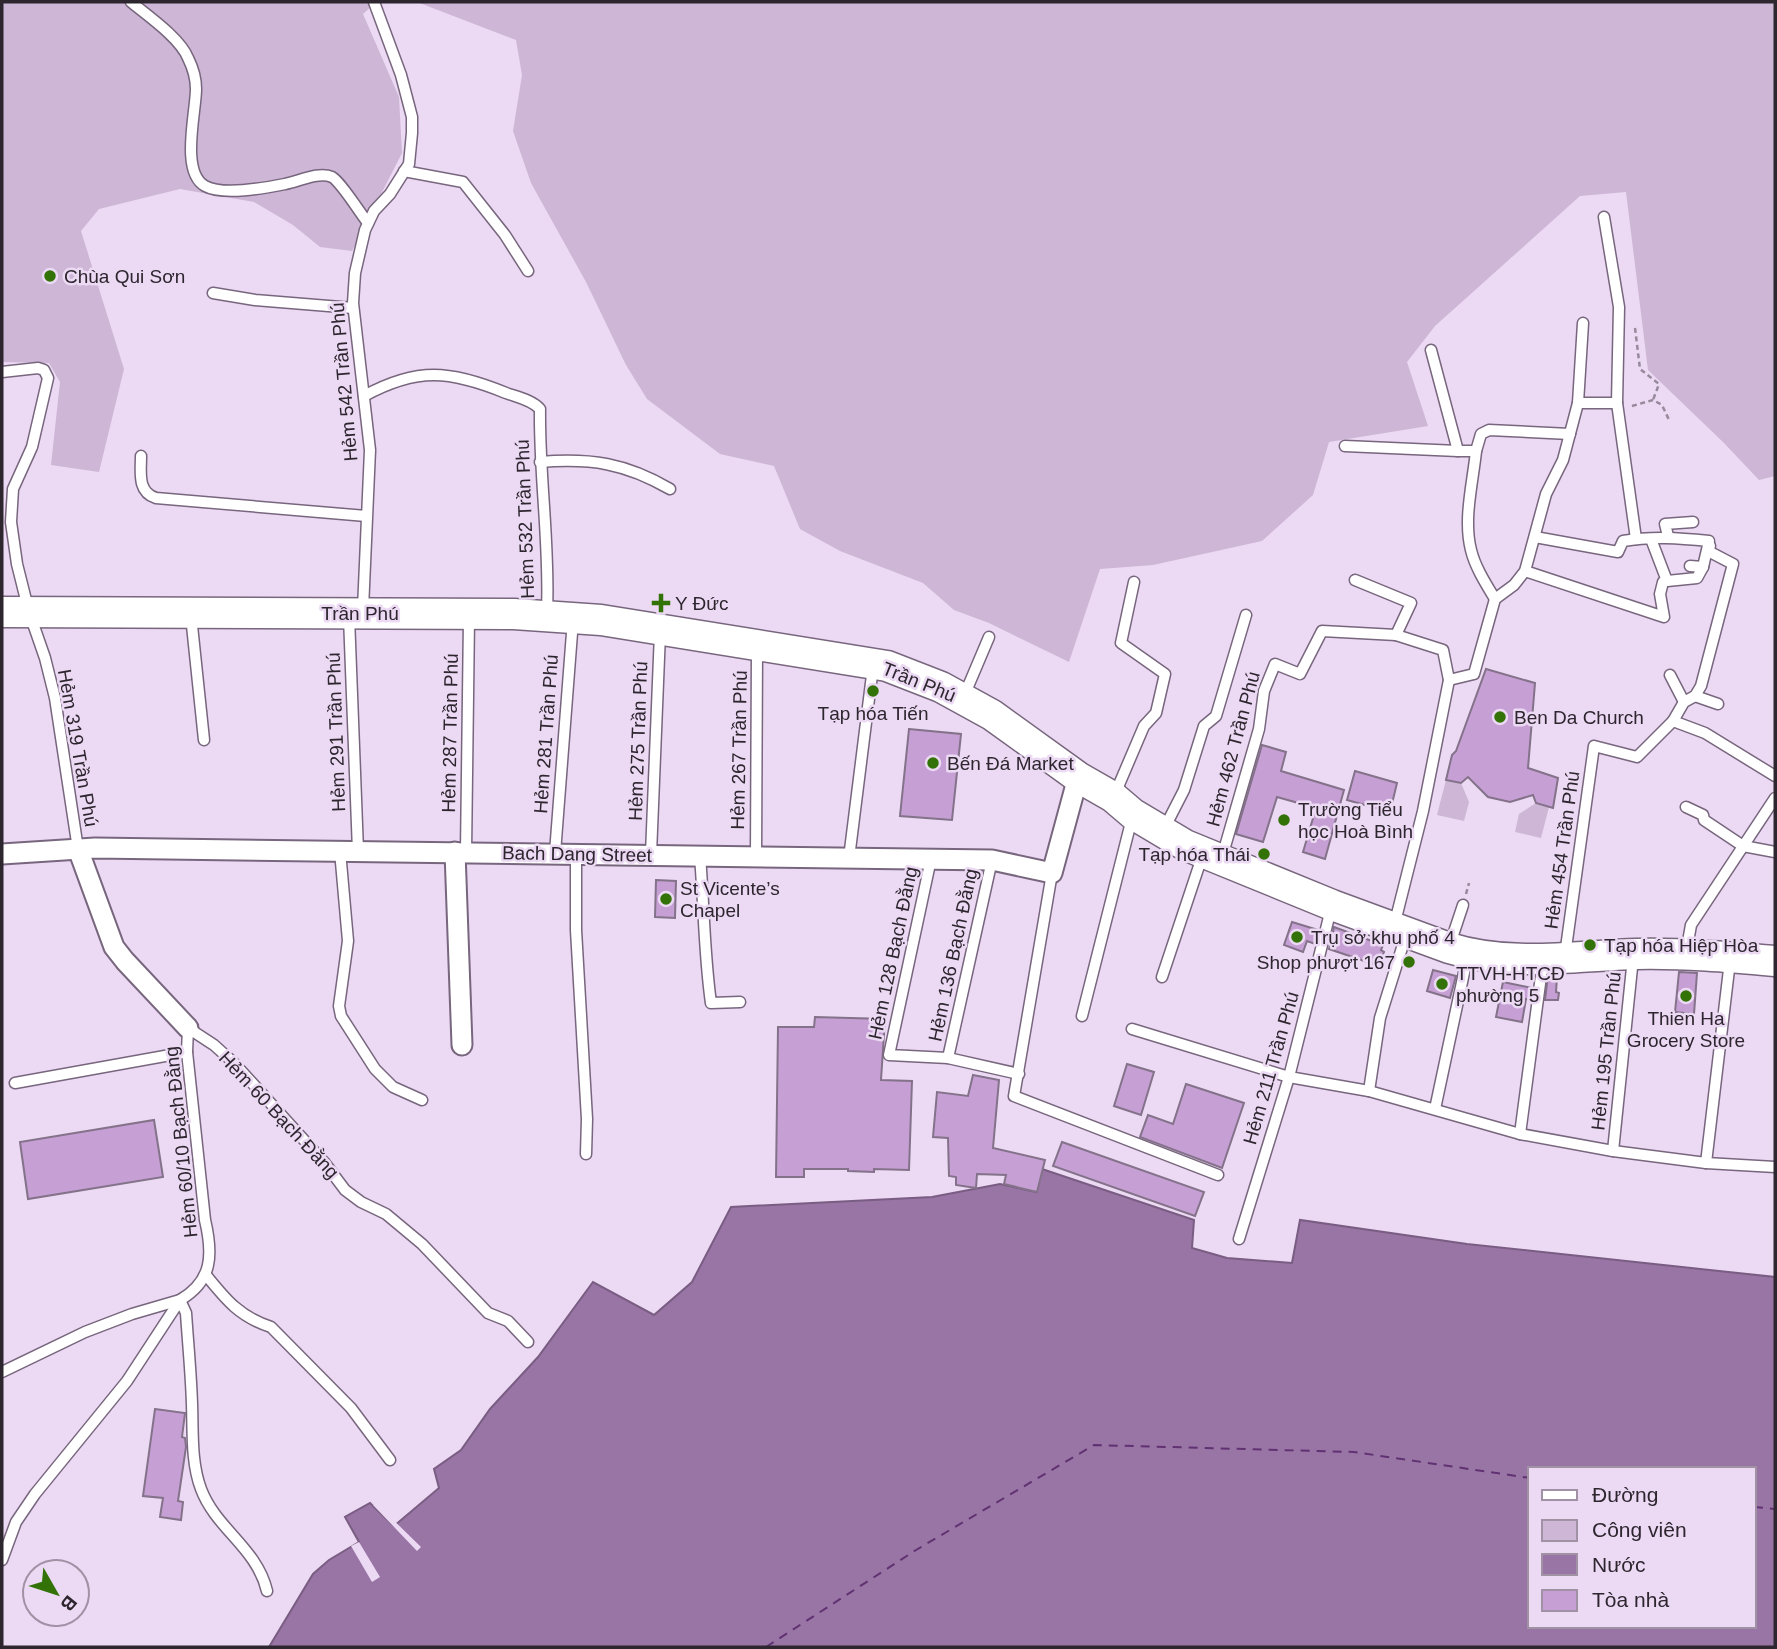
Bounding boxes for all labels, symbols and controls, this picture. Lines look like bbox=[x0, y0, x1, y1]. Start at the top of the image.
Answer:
place label: Chùa Qui Sơn bbox=[64, 266, 185, 287]
marker: Chùa Qui Sơn bbox=[42, 268, 58, 284]
street label: Hẻm 542 Trần Phú bbox=[327, 302, 361, 462]
street label: Hẻm 532 Trần Phú bbox=[512, 439, 538, 599]
place label: Y Đức bbox=[675, 593, 729, 614]
marker: Y Đức bbox=[653, 595, 669, 611]
street label: Trần Phú bbox=[321, 603, 399, 624]
street label: Hẻm 291 Trần Phú bbox=[323, 652, 349, 812]
street label: Hẻm 287 Trần Phú bbox=[438, 653, 462, 813]
street label: Hẻm 281 Trần Phú bbox=[530, 654, 562, 814]
street label: Trần Phú bbox=[879, 658, 959, 706]
street label: Hẻm 275 Trần Phú bbox=[625, 661, 651, 821]
street label: Hẻm 319 Trần Phú bbox=[54, 668, 102, 828]
street label: Hẻm 462 Trần Phú bbox=[1202, 669, 1264, 829]
street label: Hẻm 267 Trần Phú bbox=[727, 670, 751, 830]
marker: Tạp hóa Tiến bbox=[865, 683, 881, 699]
place label: Tạp hóa Tiến bbox=[818, 703, 928, 724]
place label: Ben Da Church bbox=[1514, 707, 1644, 728]
marker: Ben Da Church bbox=[1492, 709, 1508, 725]
place label: Bến Đá Market bbox=[947, 753, 1074, 774]
marker: Bến Đá Market bbox=[925, 755, 941, 771]
street label: Hẻm 454 Trần Phú bbox=[1541, 770, 1583, 930]
place label: Trường Tiểu học Hoà Bình bbox=[1298, 799, 1413, 842]
marker: Trường Tiểu học Hoà Bình bbox=[1276, 812, 1292, 828]
street label: Bach Dang Street bbox=[502, 842, 653, 866]
place label: Tạp hóa Thái bbox=[1138, 844, 1250, 865]
marker: Tạp hóa Thái bbox=[1256, 846, 1272, 862]
street label: Hẻm 128 Bạch Đằng bbox=[864, 865, 922, 1041]
street label: Hẻm 136 Bạch Đằng bbox=[924, 867, 982, 1043]
place label: St Vicente’s Chapel bbox=[680, 878, 780, 921]
marker: St Vicente’s Chapel bbox=[658, 891, 674, 907]
place label: Trụ sở khu phố 4 bbox=[1311, 927, 1455, 948]
marker: Trụ sở khu phố 4 bbox=[1289, 929, 1305, 945]
place label: Tạp hóa Hiệp Hòa bbox=[1604, 935, 1759, 956]
marker: Tạp hóa Hiệp Hòa bbox=[1582, 937, 1598, 953]
place label: Shop phượt 167 bbox=[1257, 952, 1395, 973]
marker: Shop phượt 167 bbox=[1401, 954, 1417, 970]
place label: TTVH-HTCĐ phường 5 bbox=[1456, 963, 1565, 1006]
street label: Hẻm 195 Trần Phú bbox=[1587, 971, 1625, 1131]
marker: TTVH-HTCĐ phường 5 bbox=[1434, 976, 1450, 992]
marker: Thien Ha Grocery Store bbox=[1678, 988, 1694, 1004]
street label: Hẻm 211 Trần Phú bbox=[1239, 989, 1303, 1147]
place label: Thien Ha Grocery Store bbox=[1627, 1008, 1745, 1051]
street label: Hẻm 60/10 Bạch Đằng bbox=[161, 1045, 201, 1239]
street label: Hẻm 60 Bạch Đằng bbox=[215, 1047, 343, 1183]
legend bbox=[1528, 1467, 1756, 1628]
text: Đường bbox=[1592, 1483, 1658, 1506]
text: Công viên bbox=[1592, 1518, 1687, 1541]
text: Nước bbox=[1592, 1553, 1646, 1576]
north arrow bbox=[21, 1558, 91, 1628]
text: Tòa nhà bbox=[1592, 1588, 1669, 1611]
text: B bbox=[56, 1591, 81, 1615]

